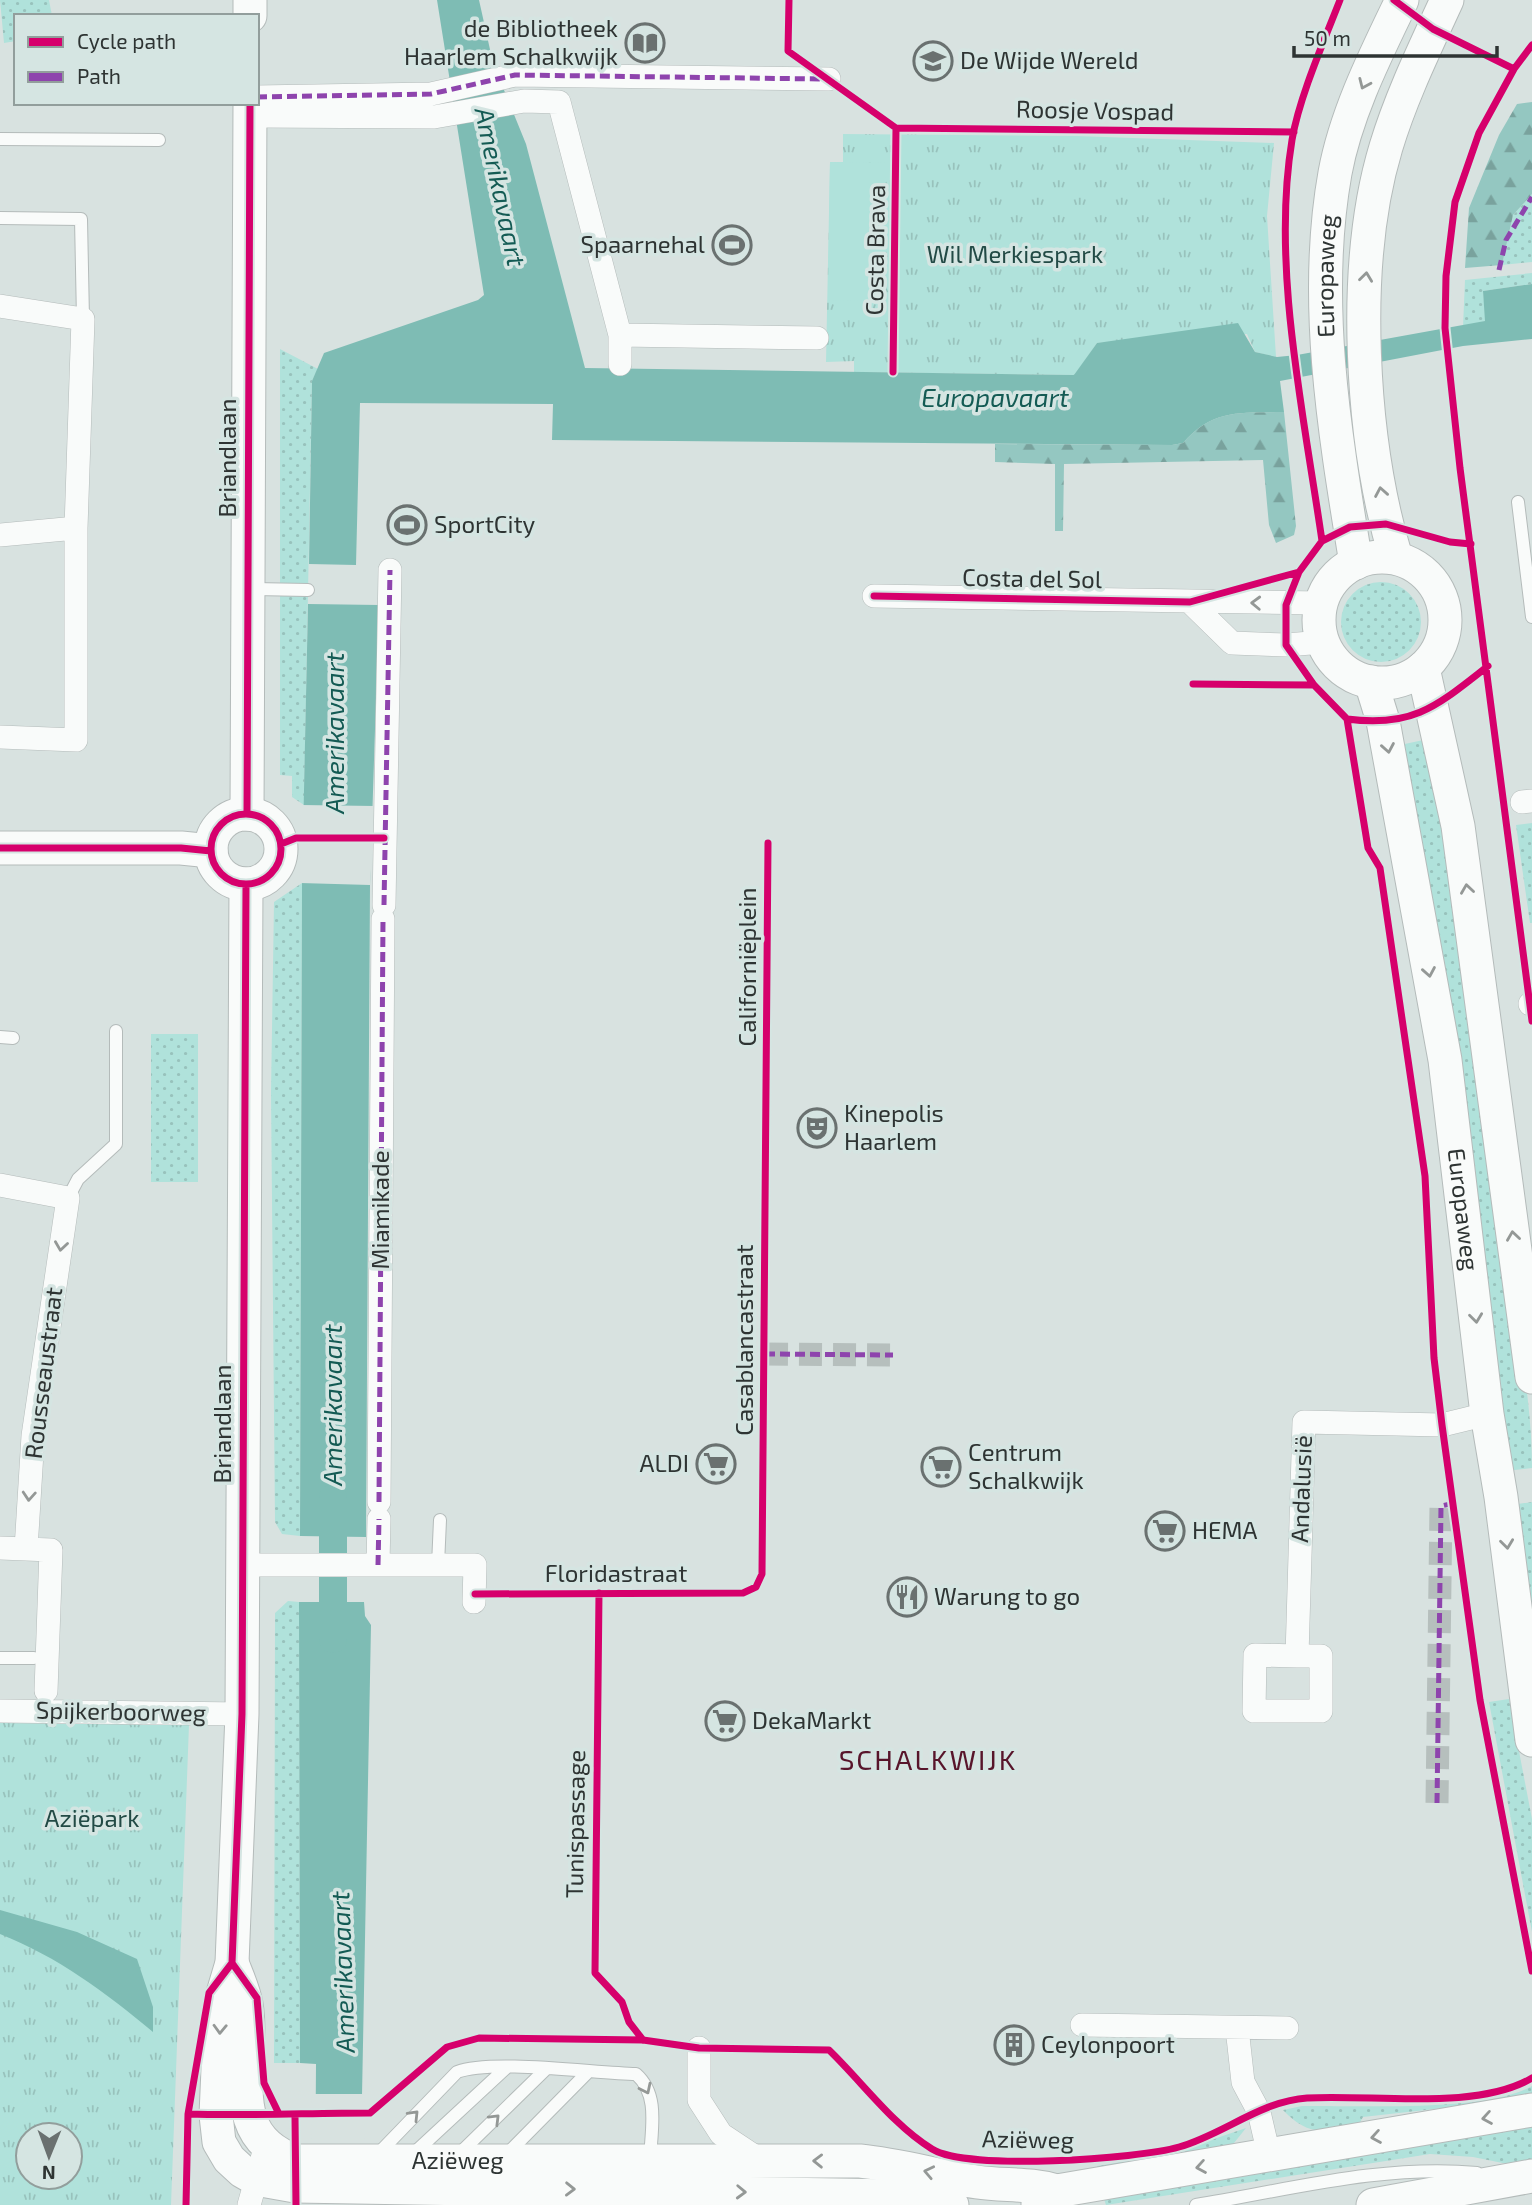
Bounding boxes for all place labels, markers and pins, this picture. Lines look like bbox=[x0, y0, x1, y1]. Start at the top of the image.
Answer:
place label: de Bibliotheek Haarlem Schalkwijk bbox=[404, 13, 618, 70]
library icon: de Bibliotheek Haarlem Schalkwijk bbox=[624, 22, 666, 64]
school or university icon: De Wijde Wereld bbox=[912, 40, 954, 82]
place label: De Wijde Wereld bbox=[960, 45, 1139, 74]
sports icon: Spaarnehal bbox=[711, 224, 753, 266]
place label: Spaarnehal bbox=[581, 229, 705, 258]
sports icon: SportCity bbox=[386, 504, 428, 546]
place label: SportCity bbox=[434, 509, 536, 538]
place label: Kinepolis Haarlem bbox=[844, 1098, 944, 1155]
theatre icon: Kinepolis Haarlem bbox=[796, 1107, 838, 1149]
place label: Centrum Schalkwijk bbox=[968, 1437, 1084, 1494]
supermarket icon: ALDI bbox=[695, 1443, 737, 1485]
supermarket icon: Centrum Schalkwijk bbox=[920, 1446, 962, 1488]
place label: ALDI bbox=[640, 1448, 689, 1477]
supermarket icon: HEMA bbox=[1144, 1510, 1186, 1552]
place label: HEMA bbox=[1192, 1515, 1258, 1544]
restaurant icon: Warung to go bbox=[886, 1576, 928, 1618]
place label: Warung to go bbox=[934, 1581, 1080, 1610]
supermarket icon: DekaMarkt bbox=[704, 1700, 746, 1742]
place label: DekaMarkt bbox=[752, 1705, 871, 1734]
building icon: Ceylonpoort bbox=[993, 2024, 1035, 2066]
place label: Ceylonpoort bbox=[1041, 2029, 1175, 2058]

